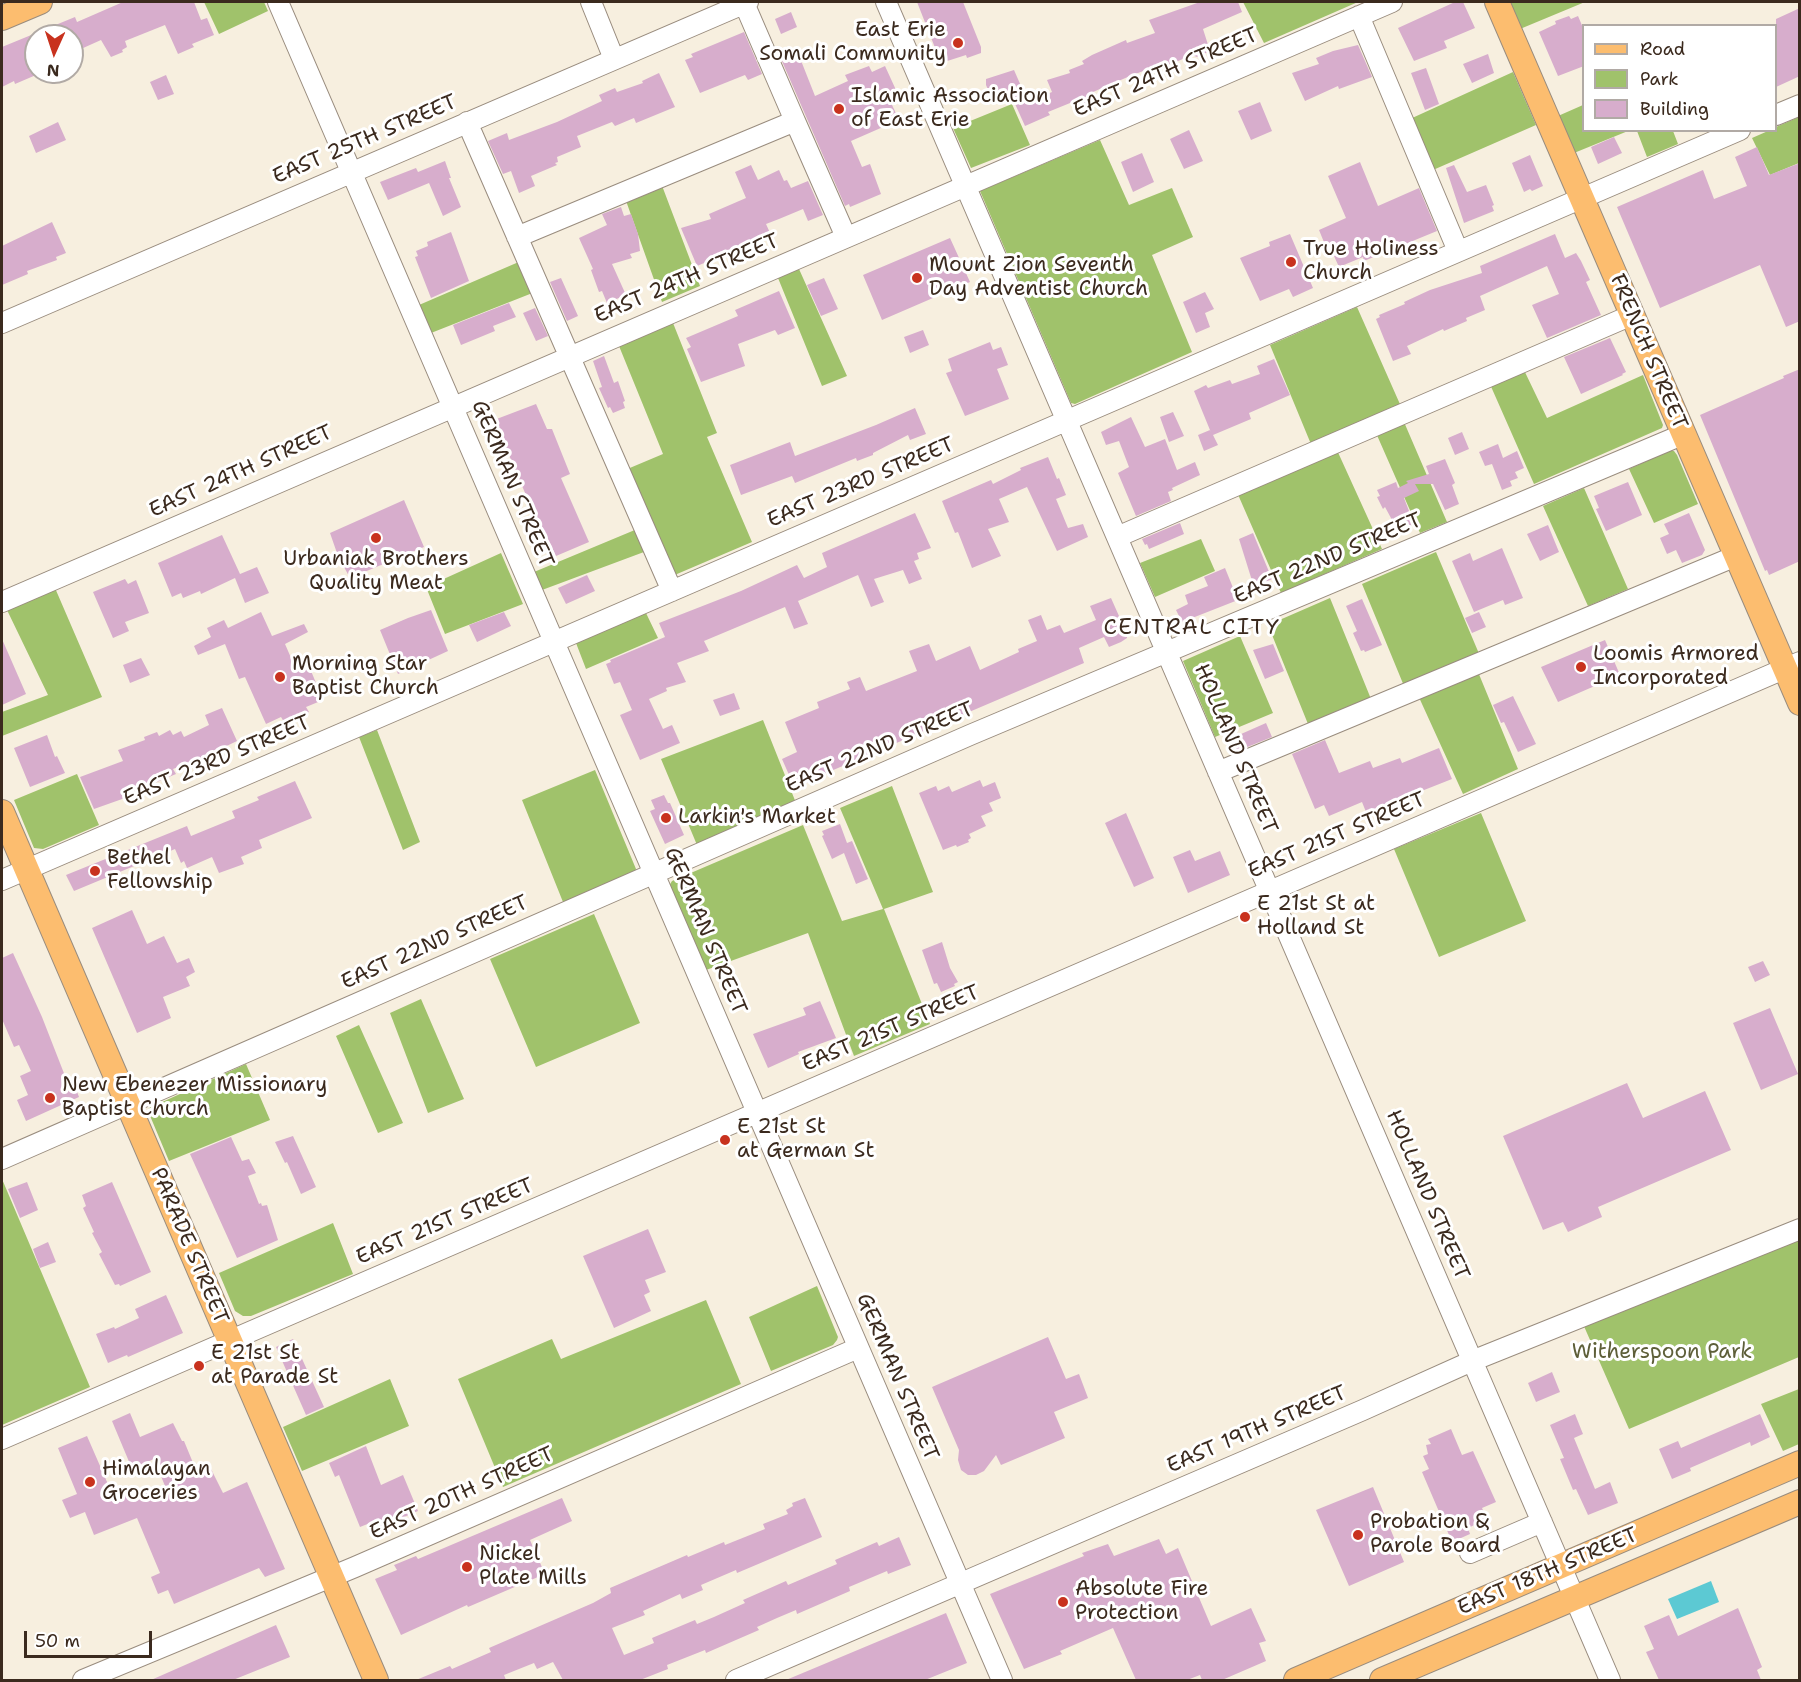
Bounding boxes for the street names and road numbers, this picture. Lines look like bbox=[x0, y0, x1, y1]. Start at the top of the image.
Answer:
street label: EAST 24TH STREET bbox=[1070, 23, 1262, 123]
street label: EAST 25TH STREET bbox=[269, 90, 461, 190]
street label: EAST 24TH STREET bbox=[591, 229, 783, 329]
street label: FRENCH STREET bbox=[1604, 271, 1692, 433]
street label: GERMAN STREET bbox=[465, 397, 559, 571]
street label: EAST 24TH STREET bbox=[146, 420, 336, 524]
street label: EAST 23RD STREET bbox=[764, 432, 958, 534]
street label: EAST 22ND STREET bbox=[1230, 508, 1426, 610]
street label: HOLLAND STREET bbox=[1188, 660, 1282, 838]
street label: EAST 22ND STREET bbox=[782, 697, 978, 799]
street label: EAST 23RD STREET bbox=[120, 710, 314, 812]
street label: EAST 21ST STREET bbox=[1245, 787, 1429, 885]
street label: GERMAN STREET bbox=[658, 844, 752, 1018]
street label: EAST 22ND STREET bbox=[338, 890, 532, 996]
street label: EAST 21ST STREET bbox=[799, 980, 983, 1078]
street label: HOLLAND STREET bbox=[1380, 1106, 1474, 1284]
street label: PARADE STREET bbox=[145, 1164, 233, 1328]
street label: EAST 21ST STREET bbox=[353, 1173, 537, 1271]
street label: GERMAN STREET bbox=[850, 1290, 944, 1464]
street label: EAST 19TH STREET bbox=[1163, 1381, 1351, 1479]
street label: EAST 20TH STREET bbox=[366, 1442, 558, 1546]
street label: EAST 18TH STREET bbox=[1454, 1523, 1642, 1621]

